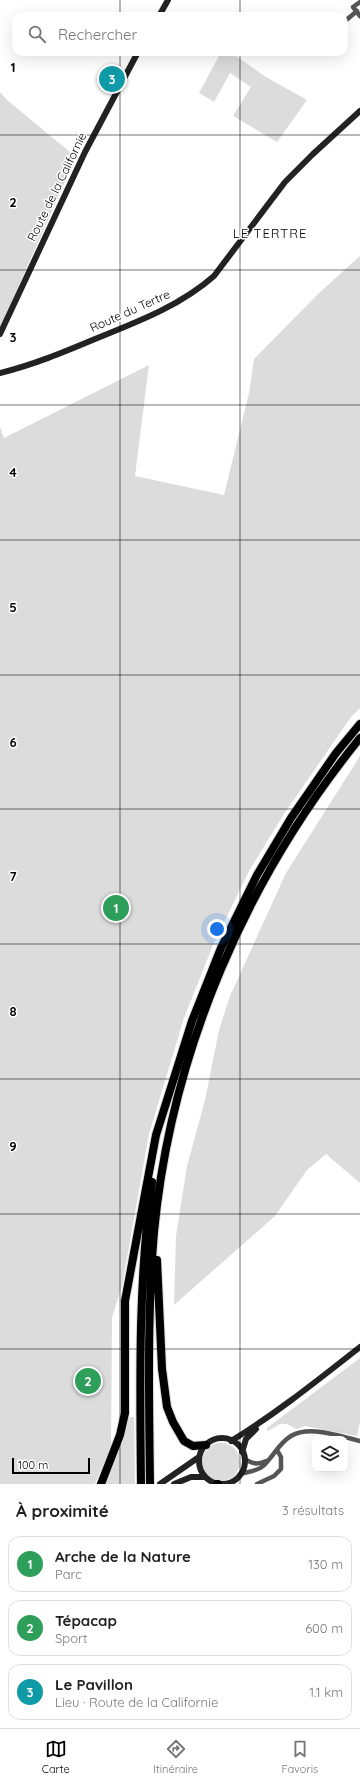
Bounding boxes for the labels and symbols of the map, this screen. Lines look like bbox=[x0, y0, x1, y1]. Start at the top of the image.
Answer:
text: 1 bbox=[10, 59, 16, 75]
pin: 3 bbox=[99, 64, 125, 94]
street label: Route de la Californie bbox=[24, 130, 90, 244]
text: 2 bbox=[9, 194, 17, 210]
district label: LE TERTRE bbox=[233, 225, 307, 241]
street label: Route du Tertre bbox=[87, 286, 172, 335]
text: 3 bbox=[10, 329, 17, 345]
text: 4 bbox=[9, 464, 17, 480]
text: 5 bbox=[9, 599, 17, 615]
text: 6 bbox=[9, 734, 17, 750]
text: 7 bbox=[9, 868, 17, 884]
pin: 1 bbox=[103, 893, 129, 923]
your location bbox=[207, 919, 227, 939]
text: 8 bbox=[9, 1003, 17, 1019]
text: 9 bbox=[9, 1138, 17, 1154]
pin: 2 bbox=[75, 1366, 101, 1396]
scale bar bbox=[12, 1456, 90, 1475]

